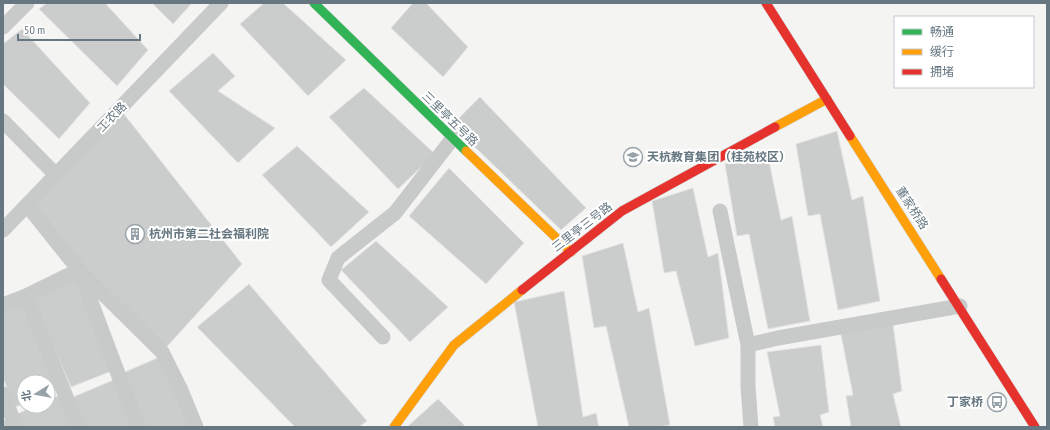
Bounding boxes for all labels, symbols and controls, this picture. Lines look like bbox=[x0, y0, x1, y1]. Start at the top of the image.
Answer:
scale bar bbox=[18, 16, 140, 42]
legend bbox=[894, 16, 1034, 88]
text: 50 m bbox=[24, 22, 45, 37]
text: 畅通 bbox=[930, 24, 954, 39]
text: 缓行 bbox=[930, 44, 954, 59]
text: 拥堵 bbox=[930, 64, 954, 79]
street label: 三里亭五号路 bbox=[419, 88, 481, 149]
street label: 工农路 bbox=[94, 98, 130, 135]
school or university icon: 天杭教育集团（桂苑校区） bbox=[622, 146, 644, 168]
place label: 天杭教育集团（桂苑校区） bbox=[647, 149, 791, 164]
street label: 董家桥路 bbox=[893, 184, 932, 232]
street label: 三里亭三号路 bbox=[549, 199, 615, 255]
building icon: 杭州市第二社会福利院 bbox=[124, 223, 146, 245]
place label: 杭州市第二社会福利院 bbox=[149, 226, 269, 241]
north arrow bbox=[16, 374, 56, 414]
text: 北 bbox=[18, 389, 34, 403]
bus stop icon: 丁家桥 bbox=[986, 391, 1008, 413]
place label: 丁家桥 bbox=[947, 394, 983, 409]

